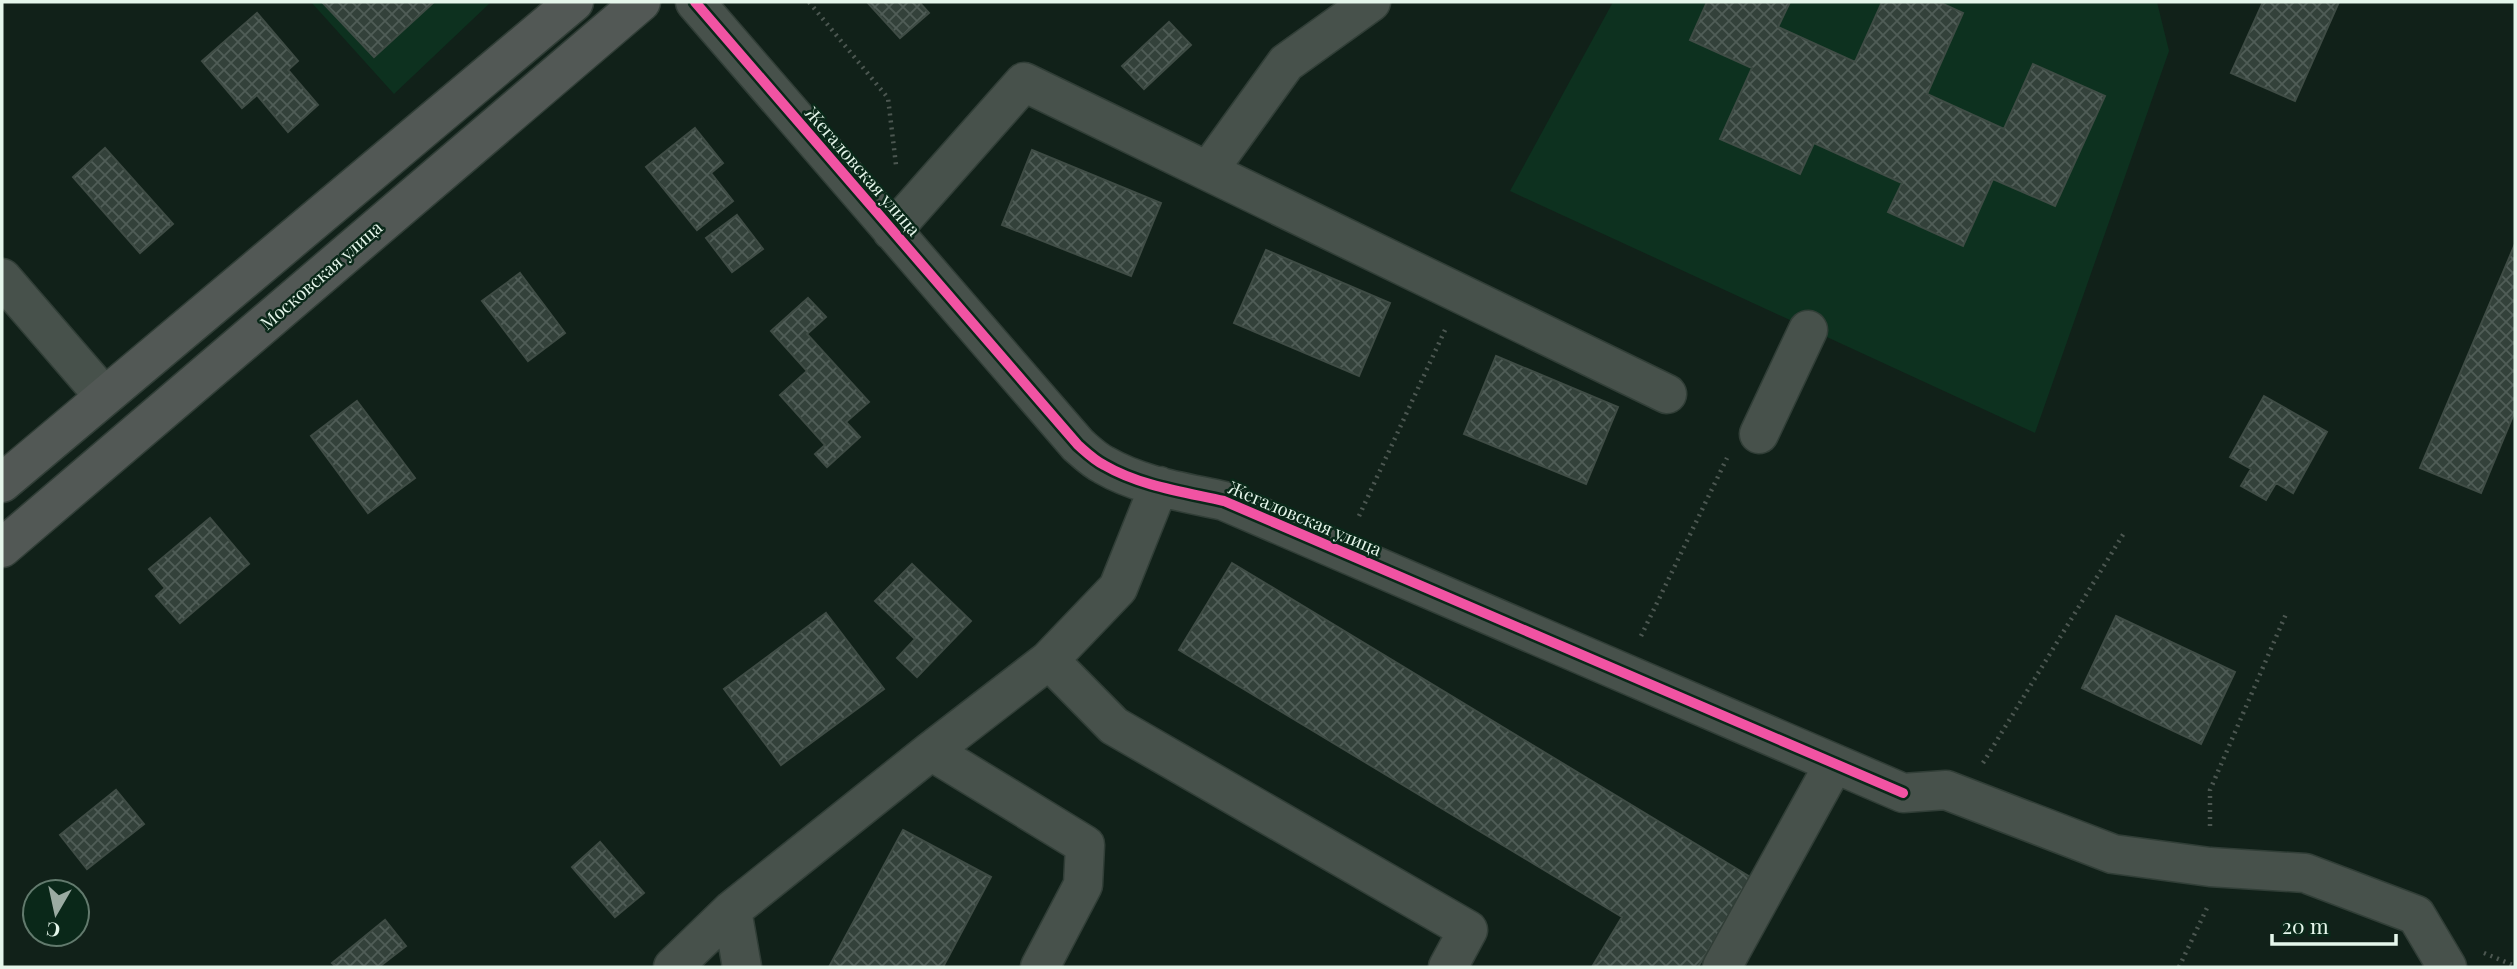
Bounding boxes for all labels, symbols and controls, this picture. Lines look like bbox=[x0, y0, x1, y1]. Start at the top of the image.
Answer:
street label: Жегаловская улица bbox=[800, 101, 926, 241]
street label: Московская улица bbox=[255, 215, 387, 335]
street label: Жегаловская улица bbox=[1225, 475, 1385, 561]
north arrow bbox=[21, 878, 91, 948]
scale bar bbox=[2272, 902, 2396, 946]
text: 20 m bbox=[2282, 911, 2329, 939]
text: С bbox=[45, 917, 62, 945]

